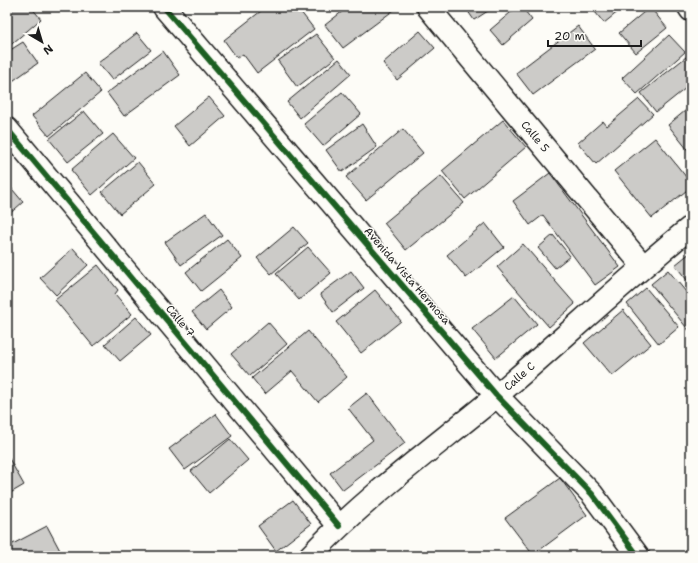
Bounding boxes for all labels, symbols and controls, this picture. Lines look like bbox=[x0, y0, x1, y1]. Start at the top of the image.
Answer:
north arrow bbox=[22, 22, 62, 62]
scale bar bbox=[548, 22, 641, 48]
text: 20 m bbox=[554, 28, 585, 44]
text: N bbox=[40, 41, 56, 58]
street label: Calle 5 bbox=[518, 117, 553, 155]
street label: Avenida Vista Hermosa bbox=[361, 224, 454, 328]
street label: Calle 7 bbox=[162, 302, 198, 340]
street label: Calle C bbox=[500, 358, 538, 394]

